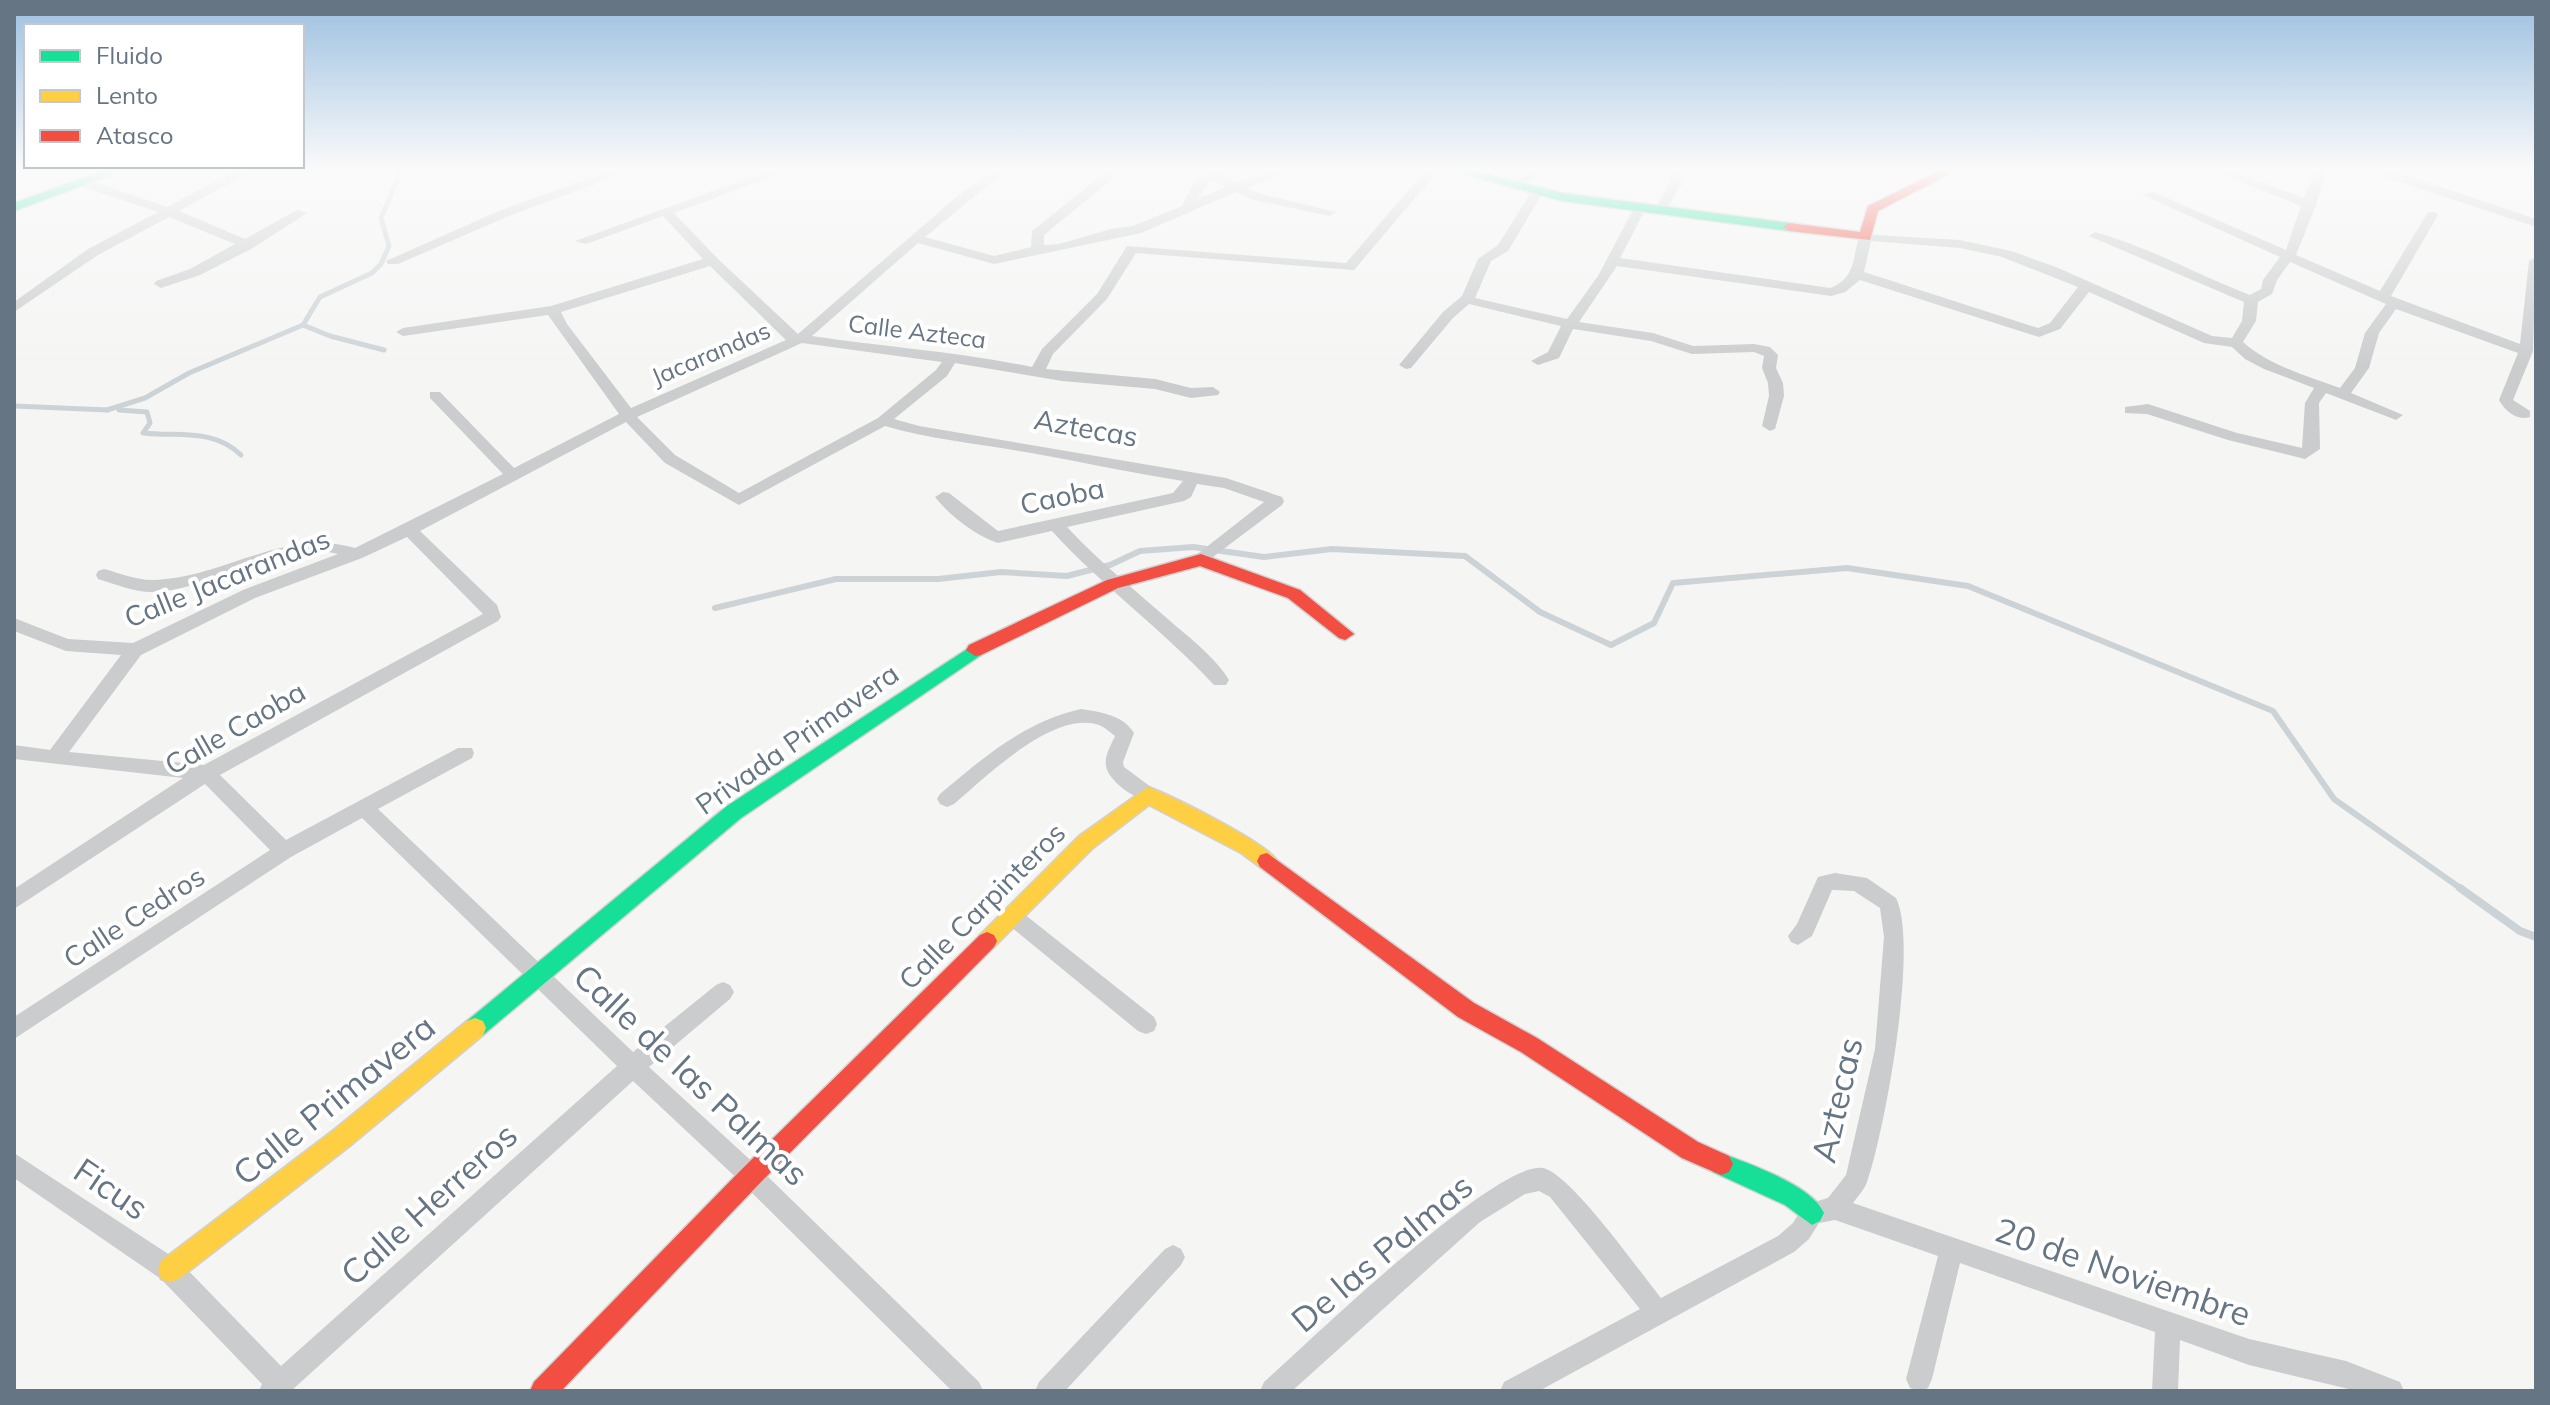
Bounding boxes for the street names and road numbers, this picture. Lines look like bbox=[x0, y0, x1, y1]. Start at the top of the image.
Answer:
street label: Calle Azteca bbox=[846, 308, 988, 354]
street label: Jacarandas bbox=[647, 315, 775, 392]
street label: Aztecas bbox=[1032, 401, 1141, 454]
street label: Caoba bbox=[1017, 470, 1107, 521]
street label: Calle Jacarandas bbox=[119, 520, 335, 635]
street label: Privada Primavera bbox=[688, 655, 905, 822]
street label: Calle Caoba bbox=[158, 673, 311, 782]
street label: Calle Carpinteros bbox=[891, 815, 1072, 996]
street label: Calle Cedros bbox=[57, 858, 211, 975]
street label: Calle de las Palmas bbox=[565, 955, 818, 1195]
street label: Calle Primavera bbox=[224, 1005, 444, 1194]
street label: Aztecas bbox=[1801, 1033, 1872, 1167]
street label: Calle Herreros bbox=[332, 1113, 526, 1294]
street label: Ficus bbox=[66, 1148, 157, 1229]
street label: De las Palmas bbox=[1282, 1164, 1481, 1341]
street label: 20 de Noviembre bbox=[1990, 1208, 2257, 1335]

